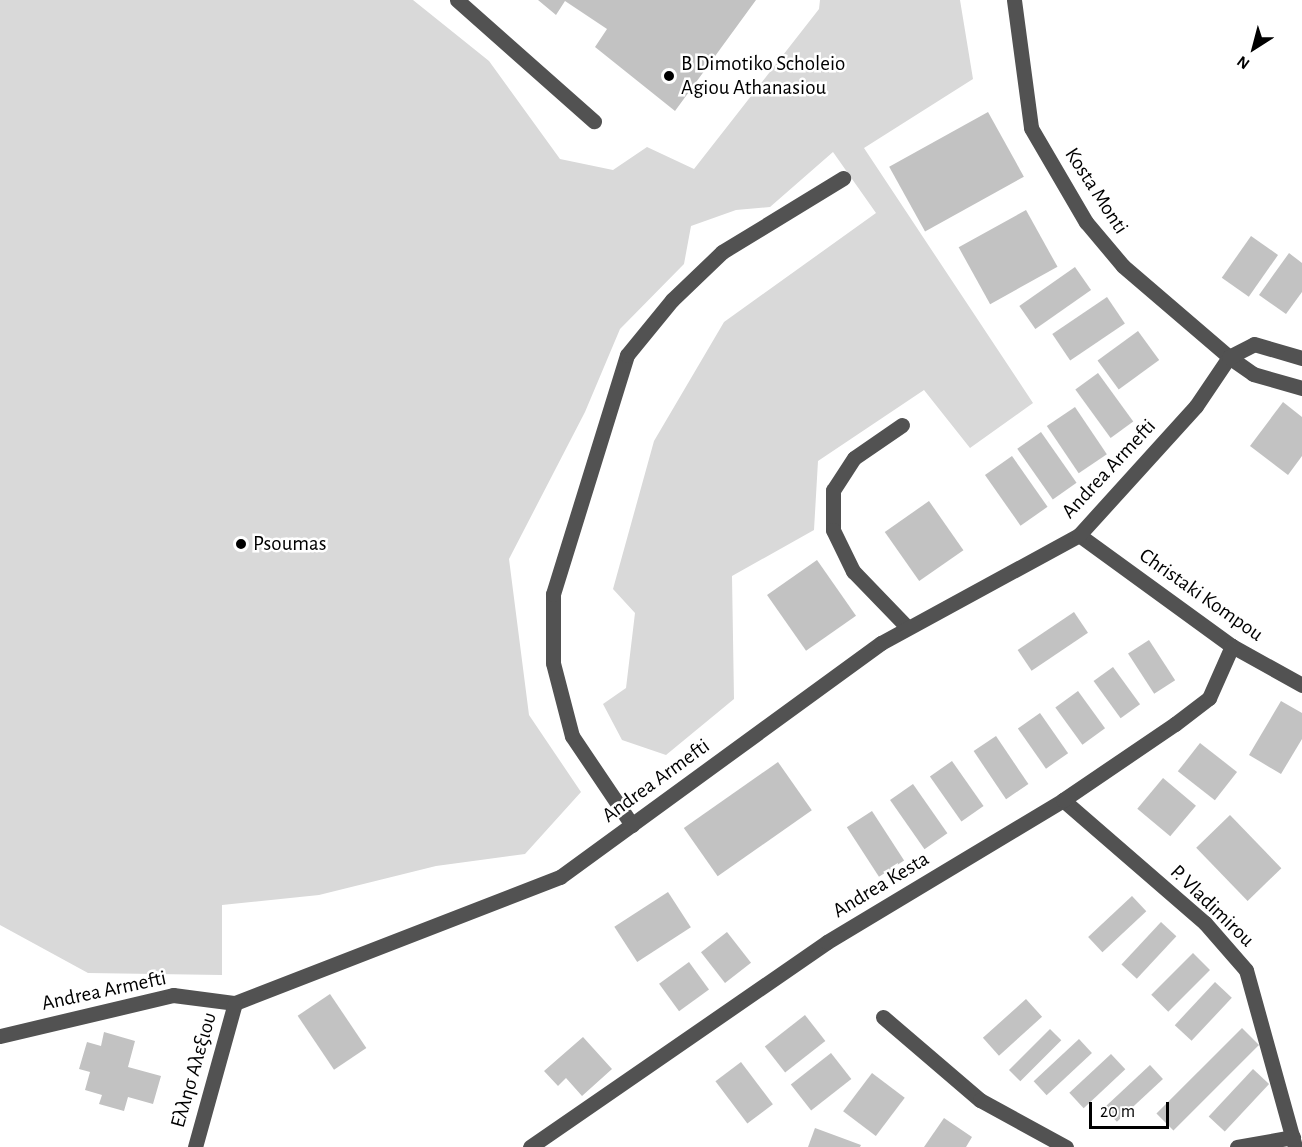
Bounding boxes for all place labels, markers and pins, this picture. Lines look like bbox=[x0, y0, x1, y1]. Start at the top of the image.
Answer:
place label: B Dimotiko Scholeio Agiou Athanasiou bbox=[681, 51, 845, 101]
marker: B Dimotiko Scholeio Agiou Athanasiou bbox=[662, 69, 676, 83]
place label: Psoumas bbox=[253, 531, 326, 557]
marker: Psoumas bbox=[234, 537, 248, 551]

